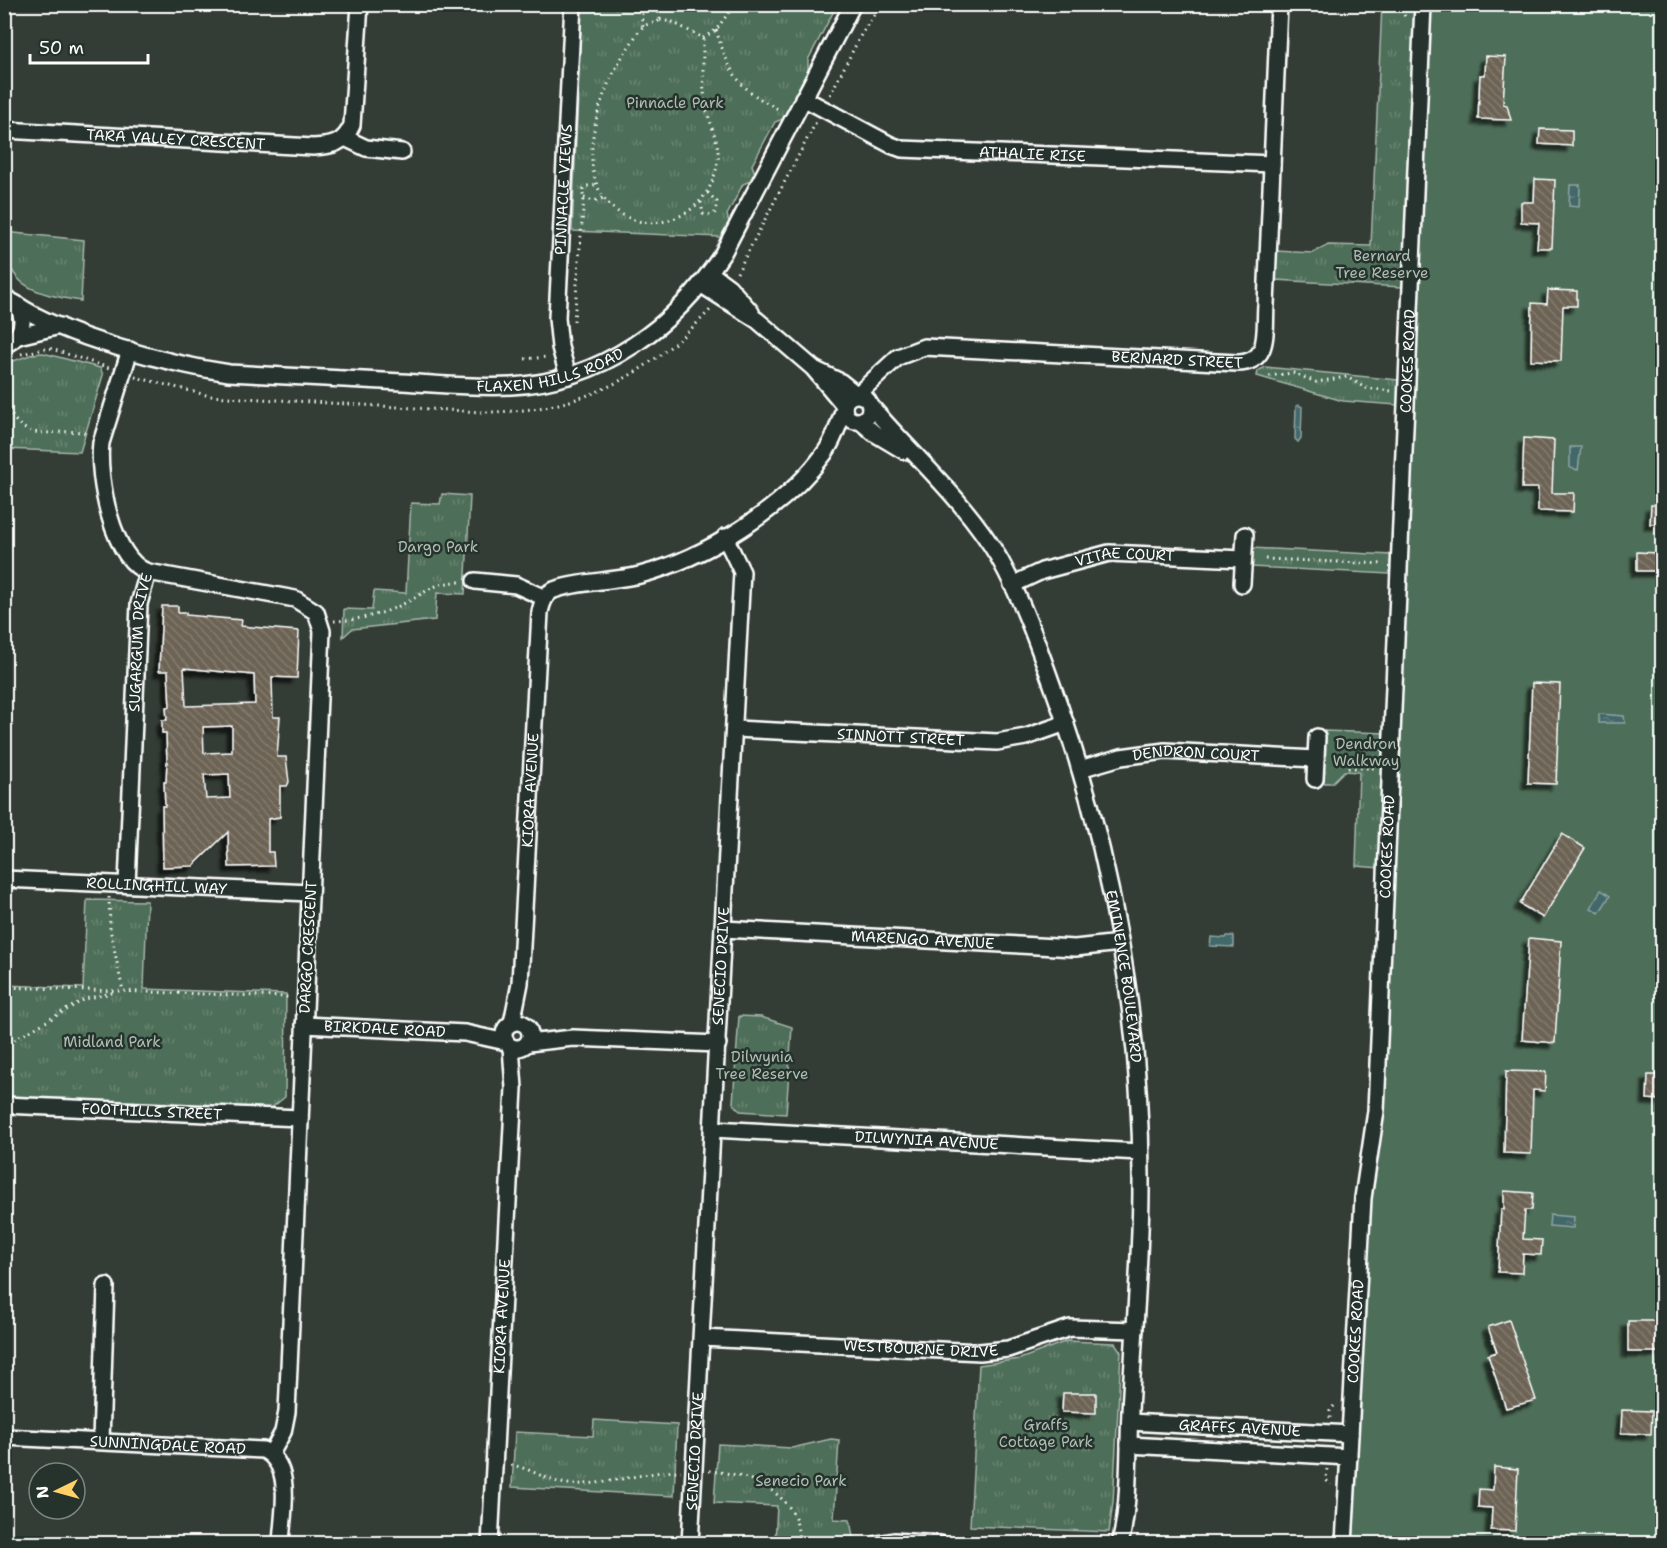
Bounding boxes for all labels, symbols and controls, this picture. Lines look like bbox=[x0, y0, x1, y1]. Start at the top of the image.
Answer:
scale bar bbox=[30, 27, 148, 65]
text: 50 m bbox=[39, 36, 84, 60]
park label: Pinnacle Park bbox=[626, 93, 724, 113]
street label: PINNACLE VIEWS bbox=[550, 123, 577, 255]
street label: TARA VALLEY CRESCENT bbox=[86, 125, 266, 154]
street label: ATHALIE RISE bbox=[978, 142, 1086, 166]
park label: Bernard Tree Reserve bbox=[1335, 246, 1429, 283]
street label: COOKES ROAD bbox=[1396, 309, 1420, 414]
street label: FLAXEN HILLS ROAD bbox=[476, 343, 627, 397]
street label: BERNARD STREET bbox=[1111, 347, 1243, 373]
park label: Dargo Park bbox=[398, 537, 478, 557]
street label: VITAE COURT bbox=[1073, 543, 1175, 572]
street label: SUGARGUM DRIVE bbox=[124, 571, 157, 713]
street label: SINNOTT STREET bbox=[836, 724, 965, 750]
street label: KIORA AVENUE bbox=[517, 732, 543, 848]
park label: Dendron Walkway bbox=[1333, 734, 1399, 771]
street label: DENDRON COURT bbox=[1131, 741, 1260, 766]
street label: COOKES ROAD bbox=[1375, 794, 1399, 899]
street label: ROLLINGHILL WAY bbox=[86, 873, 228, 899]
street label: DARGO CRESCENT bbox=[295, 880, 321, 1014]
street label: EMINENCE BOULEVARD bbox=[1101, 888, 1146, 1064]
street label: SENECIO DRIVE bbox=[708, 906, 734, 1026]
street label: MARENGO AVENUE bbox=[850, 926, 995, 954]
street label: BIRKDALE ROAD bbox=[324, 1016, 446, 1042]
park label: Midland Park bbox=[63, 1032, 161, 1052]
park label: Dilwynia Tree Reserve bbox=[715, 1047, 809, 1084]
street label: FOOTHILLS STREET bbox=[81, 1098, 223, 1125]
street label: DILWYNIA AVENUE bbox=[854, 1127, 999, 1154]
street label: KIORA AVENUE bbox=[489, 1258, 515, 1374]
street label: COOKES ROAD bbox=[1343, 1279, 1369, 1384]
street label: WESTBOURNE DRIVE bbox=[843, 1335, 999, 1362]
street label: SENECIO DRIVE bbox=[682, 1391, 708, 1511]
park label: Graffs Cottage Park bbox=[999, 1415, 1093, 1452]
street label: GRAFFS AVENUE bbox=[1178, 1415, 1301, 1441]
street label: SUNNINGDALE ROAD bbox=[89, 1431, 246, 1459]
north arrow bbox=[27, 1461, 87, 1521]
park label: Senecio Park bbox=[755, 1471, 847, 1491]
text: N bbox=[32, 1485, 54, 1499]

